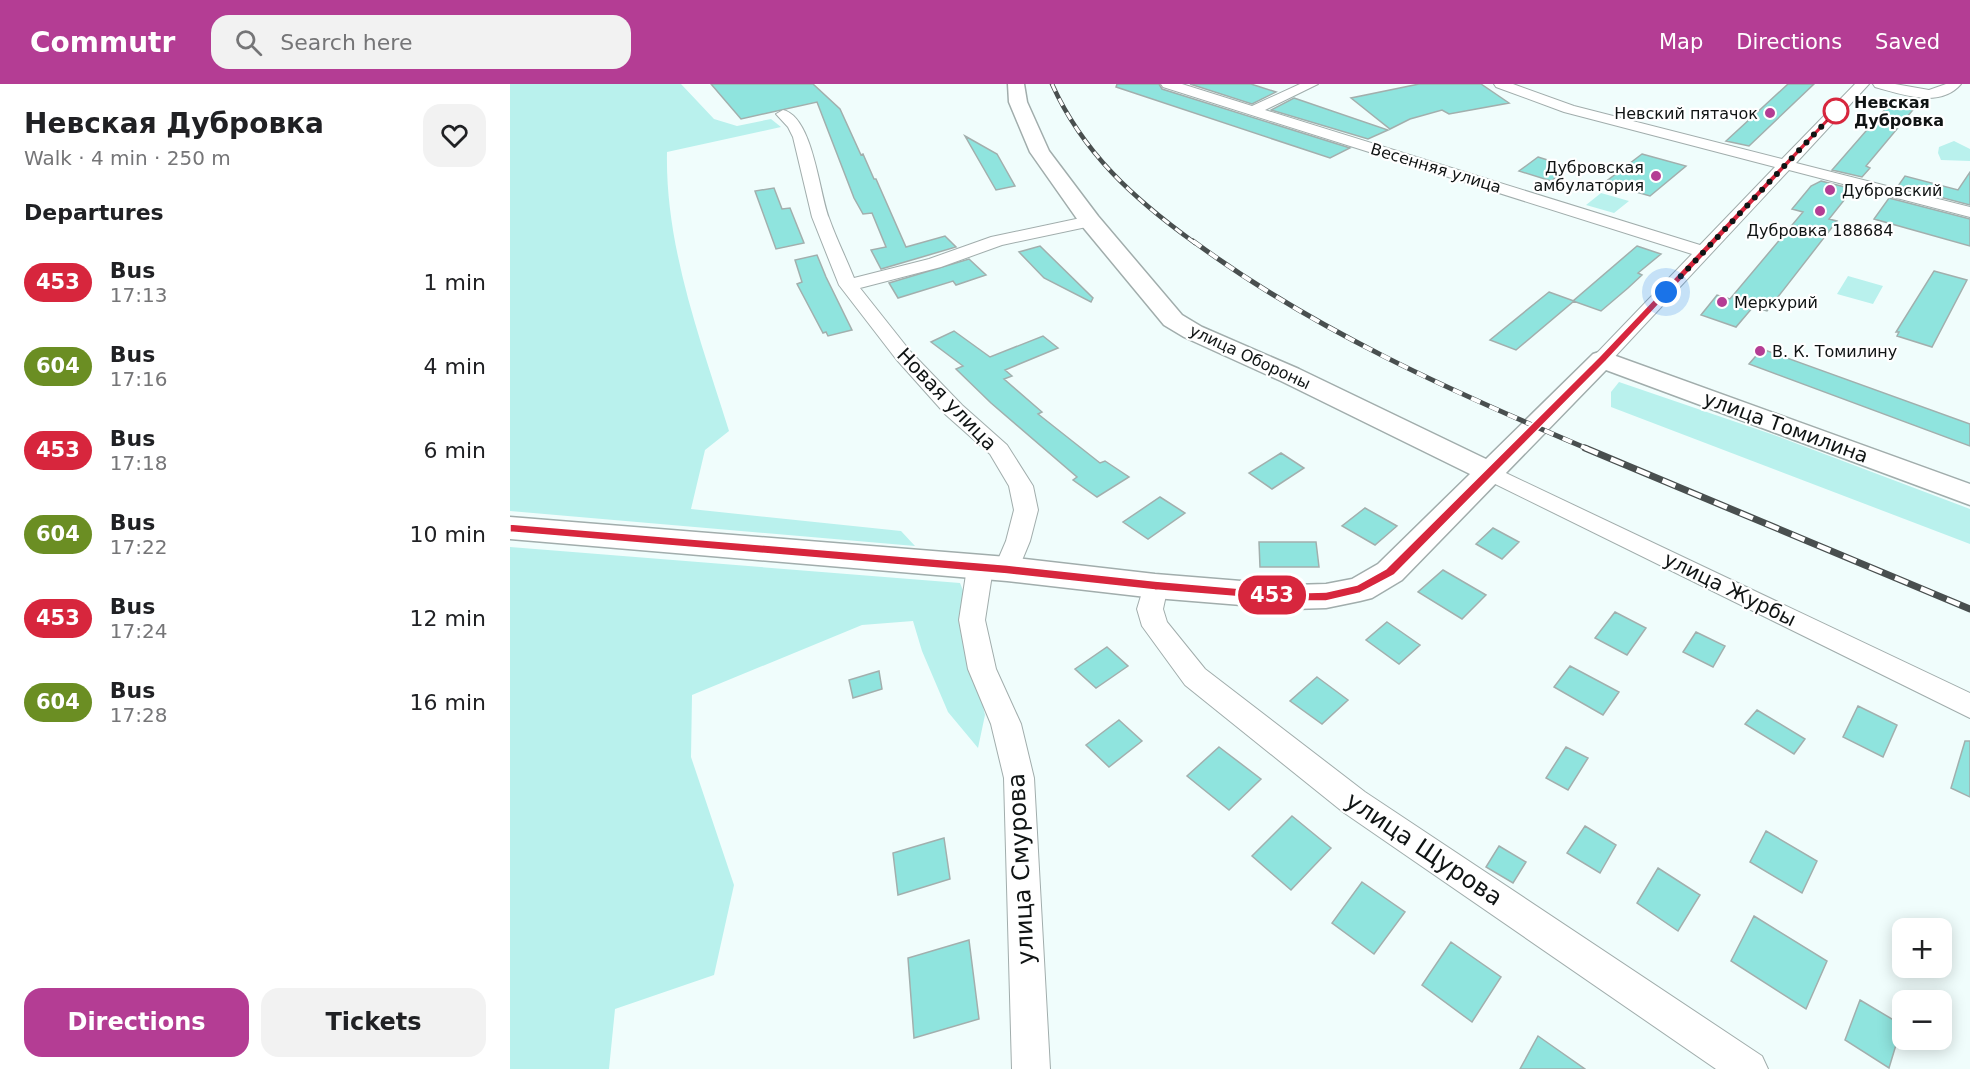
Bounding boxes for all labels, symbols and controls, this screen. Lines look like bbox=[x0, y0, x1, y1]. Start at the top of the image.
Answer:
search box bbox=[211, 15, 631, 69]
text: Commutr bbox=[30, 26, 175, 59]
icon: search bbox=[232, 26, 265, 59]
text: Search here bbox=[280, 30, 412, 55]
text: Map bbox=[1659, 30, 1703, 54]
text: Directions bbox=[1736, 30, 1842, 54]
text: Saved bbox=[1875, 30, 1940, 54]
place label: Невская Дубровка bbox=[1854, 93, 1944, 130]
marker: Невская Дубровка bbox=[1823, 98, 1849, 124]
button: heart bbox=[423, 104, 486, 167]
place label: Невский пятачок bbox=[1614, 104, 1758, 123]
marker: Невский пятачок bbox=[1763, 106, 1777, 120]
text: Невская Дубровка bbox=[24, 107, 324, 140]
street label: Весенняя улица bbox=[1368, 139, 1504, 197]
text: Walk · 4 min · 250 m bbox=[24, 146, 231, 170]
place label: Дубровская амбулатория bbox=[1533, 158, 1644, 195]
marker: Дубровская амбулатория bbox=[1649, 169, 1663, 183]
place label: Дубровский bbox=[1842, 181, 1942, 200]
marker: Дубровский bbox=[1823, 183, 1837, 197]
text: Departures bbox=[24, 200, 164, 225]
marker: Дубровка 188684 bbox=[1813, 204, 1827, 218]
place label: Дубровка 188684 bbox=[1747, 221, 1893, 240]
text: Bus bbox=[110, 258, 155, 283]
text: 453 bbox=[36, 270, 80, 294]
text: 1 min bbox=[424, 270, 486, 295]
your location bbox=[1651, 277, 1681, 307]
text: 17:13 bbox=[110, 283, 167, 307]
place label: Меркурий bbox=[1734, 293, 1818, 312]
marker: Меркурий bbox=[1715, 295, 1729, 309]
street label: улица Обороны bbox=[1187, 321, 1313, 393]
text: Bus bbox=[110, 342, 155, 367]
place label: В. К. Томилину bbox=[1772, 342, 1897, 361]
street label: Новая улица bbox=[892, 343, 1002, 455]
marker: В. К. Томилину bbox=[1753, 344, 1767, 358]
text: 604 bbox=[36, 354, 80, 378]
text: 4 min bbox=[424, 354, 486, 379]
text: 17:16 bbox=[110, 367, 167, 391]
street label: улица Томилина bbox=[1700, 386, 1872, 468]
text: Bus bbox=[110, 426, 155, 451]
text: 453 bbox=[36, 438, 80, 462]
text: 6 min bbox=[424, 438, 486, 463]
text: 17:18 bbox=[110, 451, 167, 475]
text: Bus bbox=[110, 510, 155, 535]
text: 604 bbox=[36, 522, 80, 546]
text: 10 min bbox=[410, 522, 486, 547]
text: 17:22 bbox=[110, 535, 167, 559]
street label: улица Журбы bbox=[1660, 547, 1800, 631]
line badge: 453 bbox=[1238, 576, 1306, 614]
text: 453 bbox=[1250, 583, 1294, 607]
text: Bus bbox=[110, 594, 155, 619]
text: 453 bbox=[36, 606, 80, 630]
text: 12 min bbox=[410, 606, 486, 631]
text: 17:24 bbox=[110, 619, 167, 643]
text: Bus bbox=[110, 678, 155, 703]
text: 604 bbox=[36, 690, 80, 714]
text: 16 min bbox=[410, 690, 486, 715]
text: 17:28 bbox=[110, 703, 167, 727]
street label: улица Смурова bbox=[1002, 773, 1040, 965]
street label: улица Щурова bbox=[1340, 786, 1508, 912]
map controls bbox=[1892, 918, 1952, 1050]
button: + bbox=[1892, 918, 1952, 978]
button: Directions bbox=[24, 988, 249, 1057]
button: Tickets bbox=[261, 988, 486, 1057]
button: − bbox=[1892, 990, 1952, 1050]

